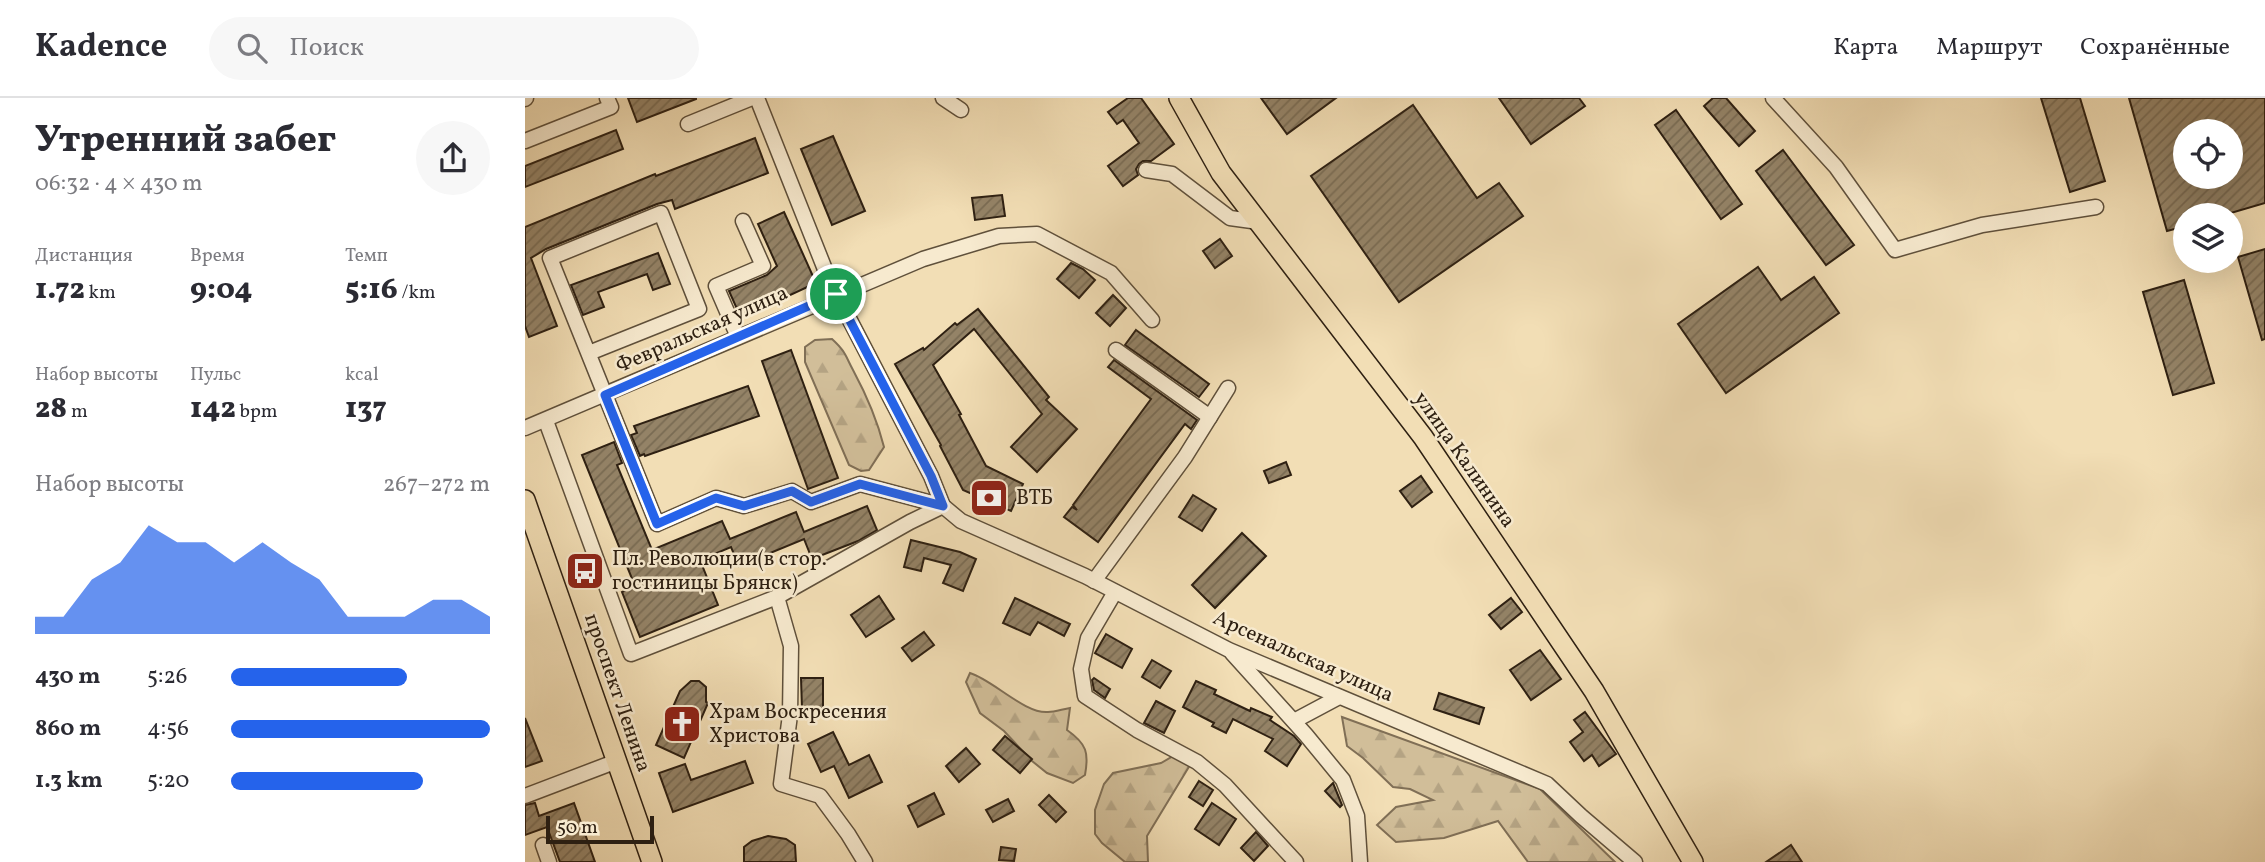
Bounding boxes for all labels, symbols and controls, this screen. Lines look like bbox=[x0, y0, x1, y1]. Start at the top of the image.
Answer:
search box bbox=[209, 17, 699, 80]
text: Kadence bbox=[35, 25, 167, 71]
icon: search bbox=[233, 29, 271, 67]
text: Поиск bbox=[289, 30, 364, 66]
text: Карта bbox=[1833, 31, 1898, 65]
text: Маршрут bbox=[1936, 31, 2042, 65]
text: Сохранённые bbox=[2080, 31, 2230, 65]
text: Утренний забег bbox=[35, 115, 336, 168]
map controls bbox=[2173, 119, 2243, 273]
button: locate bbox=[2173, 119, 2243, 189]
button: share bbox=[416, 121, 490, 195]
text: 06:32 · 4 × 430 m bbox=[35, 168, 203, 200]
button: layers bbox=[2173, 203, 2243, 273]
text: Дистанция bbox=[35, 243, 133, 269]
text: Время bbox=[190, 243, 245, 269]
text: Темп bbox=[345, 243, 388, 269]
pin bbox=[806, 264, 866, 324]
text: 1.72 bbox=[35, 269, 85, 311]
text: 9:04 bbox=[190, 269, 253, 311]
text: 5:16 bbox=[345, 269, 398, 311]
icon: arrive bbox=[817, 275, 855, 313]
street label: Февральская улица bbox=[611, 279, 793, 381]
text: km bbox=[85, 280, 116, 306]
text: /km bbox=[398, 280, 436, 306]
text: Набор высоты bbox=[35, 362, 158, 388]
text: Пульс bbox=[190, 362, 241, 388]
text: kcal bbox=[345, 362, 379, 388]
street label: улица Калинина bbox=[1406, 386, 1522, 534]
text: 28 bbox=[35, 388, 67, 430]
text: 142 bbox=[190, 388, 236, 430]
text: 137 bbox=[345, 388, 387, 430]
text: m bbox=[67, 399, 88, 425]
text: bpm bbox=[236, 399, 278, 425]
text: Набор высоты bbox=[35, 469, 184, 501]
text: 267–272 m bbox=[383, 469, 490, 501]
bank icon: ВТБ bbox=[968, 477, 1010, 519]
place label: ВТБ bbox=[1016, 484, 1053, 513]
place label: Пл. Революции(в стор. гостиницы Брянск) bbox=[612, 545, 827, 598]
bus stop icon: Пл. Революции(в стор. гостиницы Брянск) bbox=[564, 550, 606, 592]
street label: Арсенальская улица bbox=[1208, 604, 1398, 710]
street label: проспект Ленина bbox=[576, 610, 658, 776]
text: 430 m bbox=[35, 661, 101, 693]
text: 5:26 bbox=[147, 661, 187, 693]
place label: Храм Воскресения Христова bbox=[709, 698, 887, 751]
church icon: Храм Воскресения Христова bbox=[661, 703, 703, 745]
text: 860 m bbox=[35, 713, 101, 745]
text: 4:56 bbox=[147, 713, 189, 745]
text: 1.3 km bbox=[35, 765, 103, 797]
text: 5:20 bbox=[147, 765, 189, 797]
scale bar bbox=[546, 813, 655, 845]
text: 50 m bbox=[557, 815, 598, 841]

